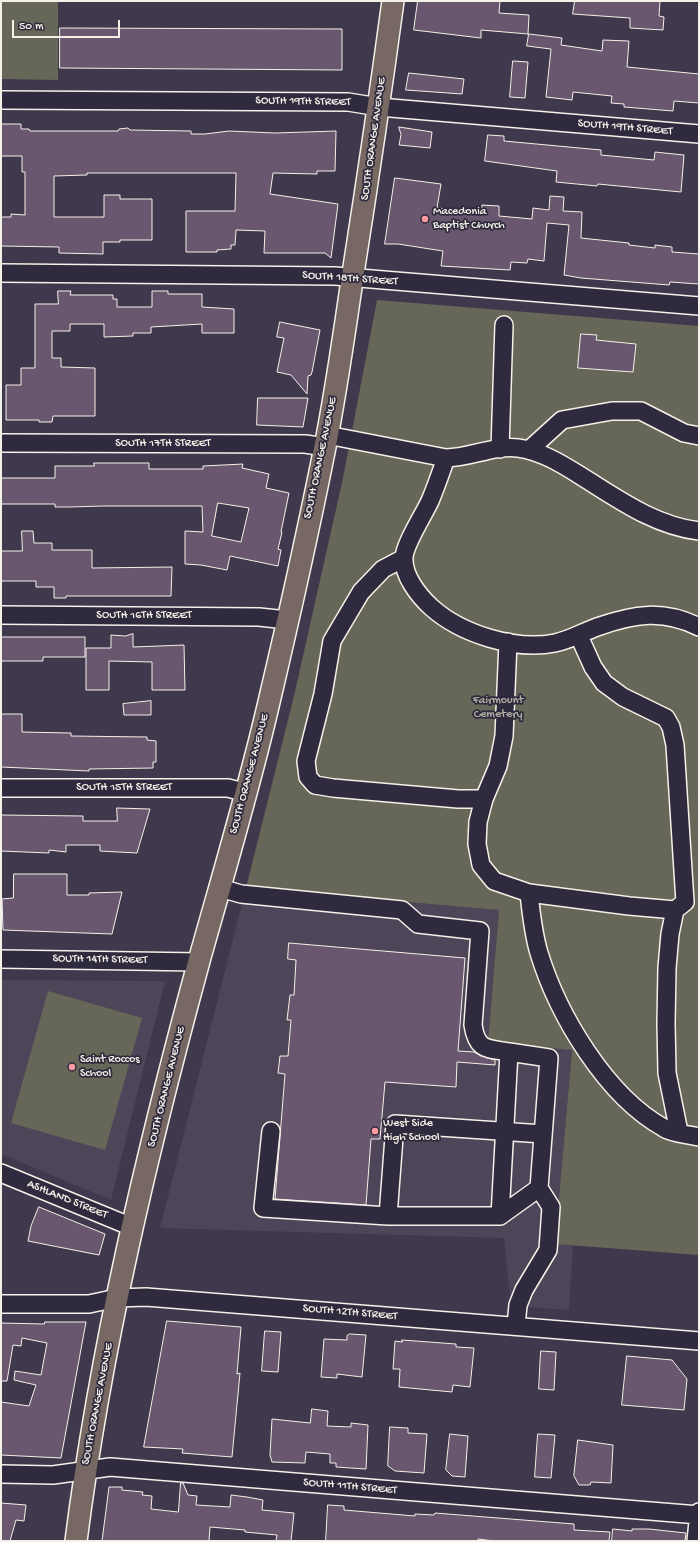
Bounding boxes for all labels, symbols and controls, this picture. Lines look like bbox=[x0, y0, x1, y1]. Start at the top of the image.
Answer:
scale bar bbox=[14, 12, 122, 38]
text: 50 m bbox=[19, 20, 44, 34]
street label: SOUTH ORANGE AVENUE bbox=[358, 77, 390, 201]
street label: SOUTH 19TH STREET bbox=[255, 94, 351, 110]
street label: SOUTH 19TH STREET bbox=[577, 117, 673, 139]
place label: Macedonia Baptist Church bbox=[433, 205, 505, 233]
marker: Macedonia Baptist Church bbox=[420, 214, 430, 224]
street label: SOUTH 18TH STREET bbox=[302, 268, 398, 290]
street label: SOUTH ORANGE AVENUE bbox=[301, 396, 341, 520]
street label: SOUTH 17TH STREET bbox=[115, 437, 211, 451]
street label: SOUTH 16TH STREET bbox=[96, 609, 192, 623]
park label: Fairmount Cemetery bbox=[473, 694, 523, 722]
street label: SOUTH ORANGE AVENUE bbox=[227, 712, 273, 836]
street label: SOUTH 15TH STREET bbox=[76, 781, 172, 795]
street label: SOUTH 14TH STREET bbox=[52, 952, 148, 968]
street label: SOUTH ORANGE AVENUE bbox=[145, 1025, 189, 1149]
place label: Saint Roccos School bbox=[80, 1053, 140, 1081]
marker: Saint Roccos School bbox=[67, 1062, 77, 1072]
place label: West Side High School bbox=[383, 1117, 440, 1145]
marker: West Side High School bbox=[370, 1126, 380, 1136]
street label: ASHLAND STREET bbox=[25, 1177, 109, 1223]
street label: SOUTH 12TH STREET bbox=[302, 1302, 398, 1324]
street label: SOUTH ORANGE AVENUE bbox=[79, 1342, 117, 1466]
street label: SOUTH 11TH STREET bbox=[303, 1476, 397, 1498]

